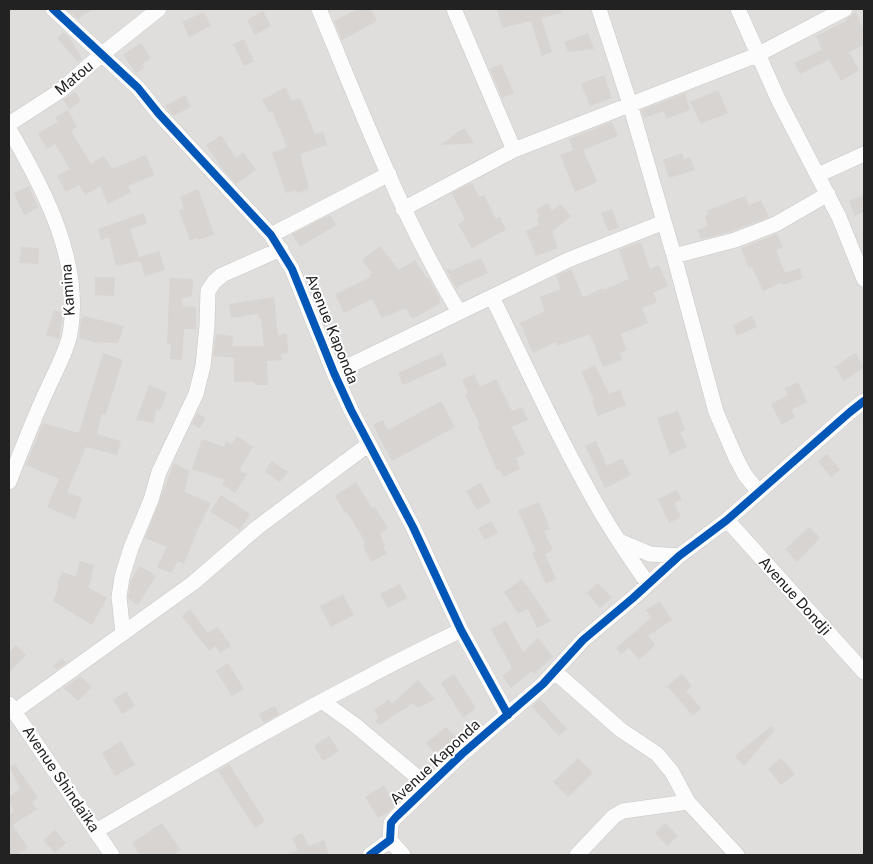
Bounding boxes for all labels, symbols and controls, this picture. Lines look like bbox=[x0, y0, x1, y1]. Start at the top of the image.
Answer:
street label: Matou bbox=[51, 57, 96, 98]
street label: Kamina bbox=[57, 263, 78, 317]
street label: Avenue Kaponda bbox=[303, 271, 362, 386]
street label: Avenue Dondji bbox=[756, 553, 835, 638]
street label: Avenue Kaponda bbox=[386, 716, 483, 808]
street label: Avenue Shindaïka bbox=[20, 722, 103, 835]

